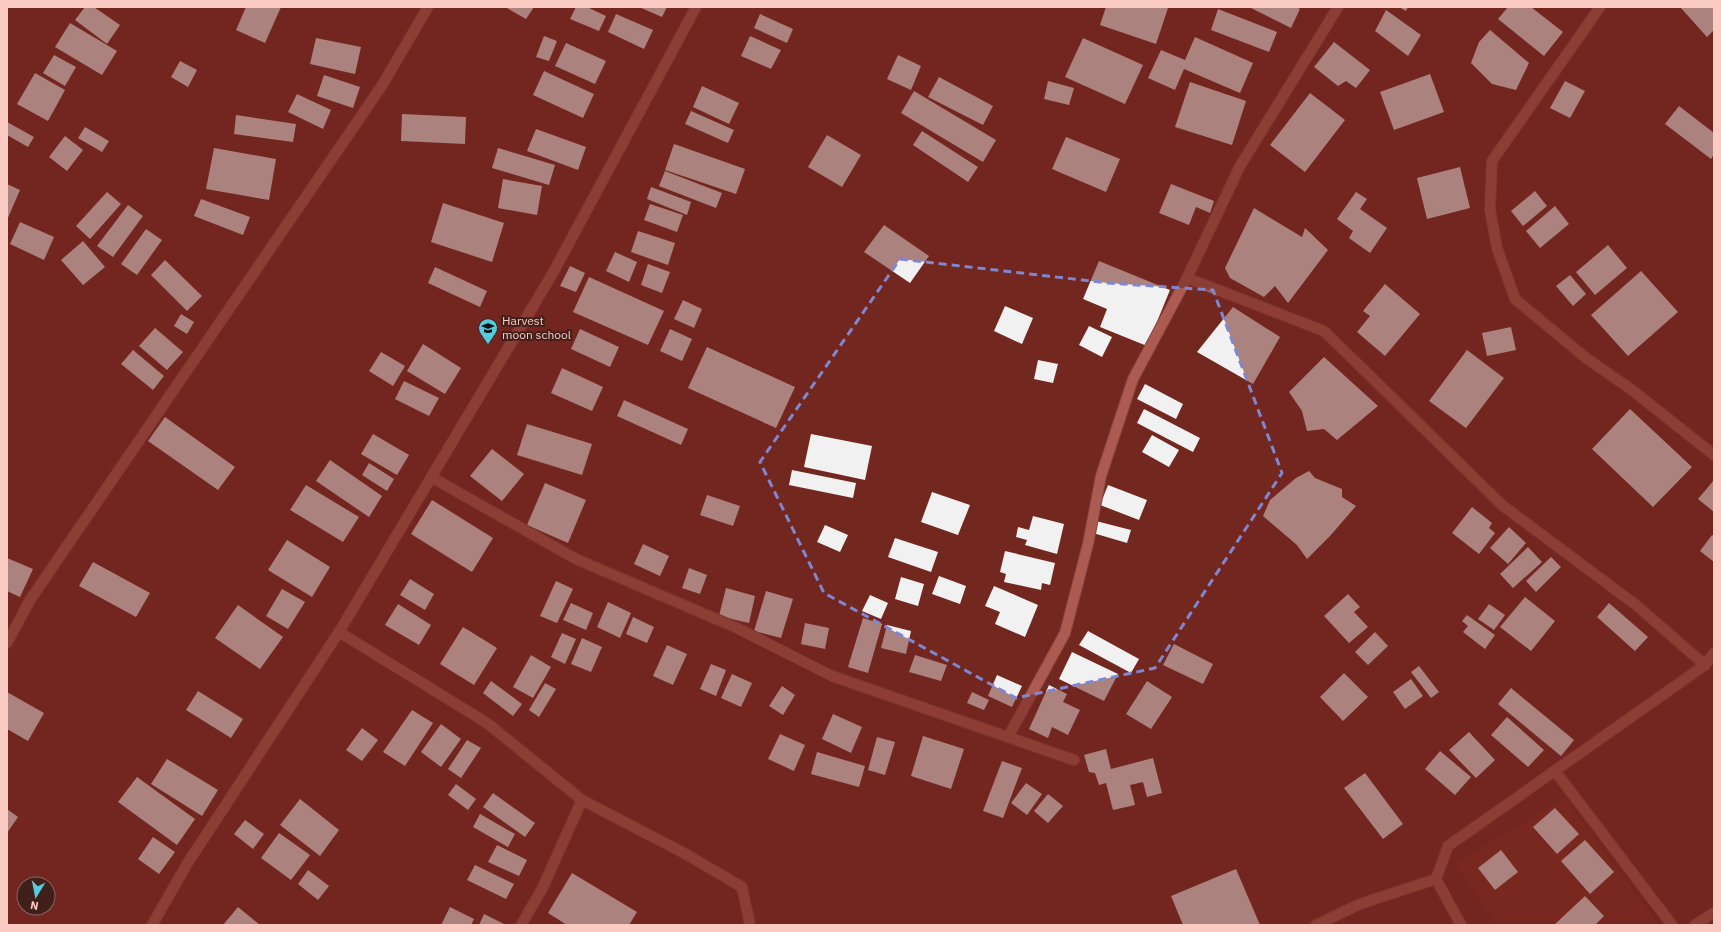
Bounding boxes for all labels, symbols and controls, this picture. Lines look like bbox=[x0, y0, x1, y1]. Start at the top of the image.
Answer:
place label: Harvest moon school bbox=[502, 313, 571, 342]
school or university icon: Harvest moon school bbox=[477, 317, 499, 345]
north arrow bbox=[16, 876, 56, 916]
text: N bbox=[29, 898, 39, 913]

